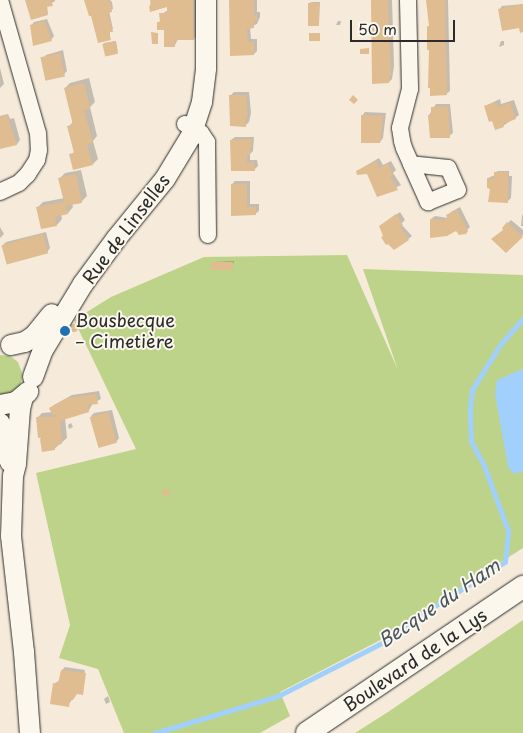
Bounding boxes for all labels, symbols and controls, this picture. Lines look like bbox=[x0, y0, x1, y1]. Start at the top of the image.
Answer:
scale bar bbox=[353, 10, 458, 42]
text: 50 m bbox=[358, 17, 397, 40]
street label: Rue de Linselles bbox=[77, 168, 175, 290]
place label: Bousbecque – Cimetière bbox=[75, 310, 175, 352]
marker: Bousbecque – Cimetière bbox=[59, 325, 71, 337]
water label: Becque du Ham bbox=[374, 554, 504, 652]
street label: Boulevard de la Lys bbox=[339, 604, 491, 716]

